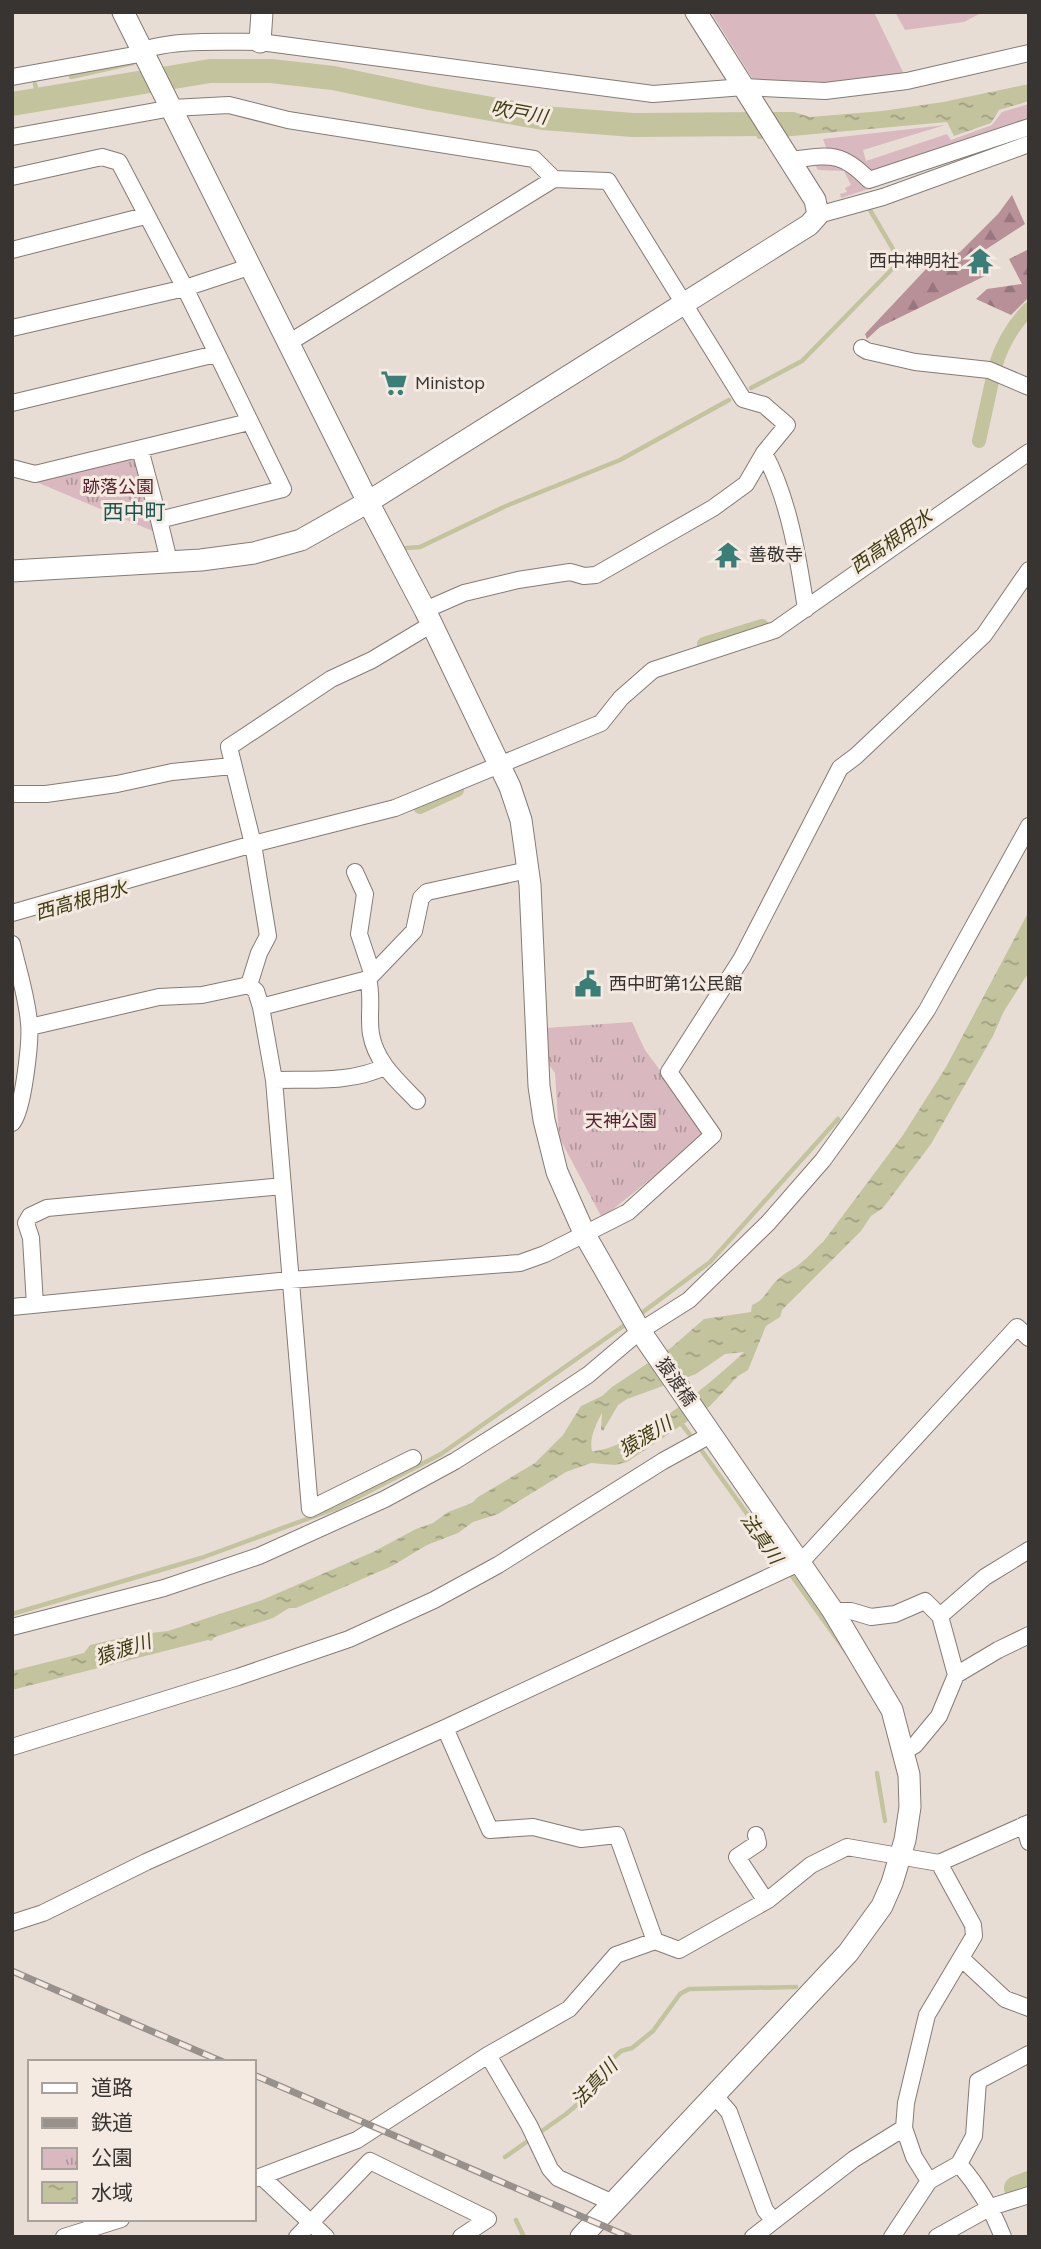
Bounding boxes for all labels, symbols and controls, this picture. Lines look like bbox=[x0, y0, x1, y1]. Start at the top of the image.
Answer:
water label: 吹戸川 bbox=[489, 96, 551, 129]
temple icon: 西中神明社 bbox=[965, 246, 995, 276]
place label: 西中神明社 bbox=[869, 250, 959, 272]
supermarket icon: Ministop bbox=[379, 368, 409, 398]
place label: Ministop bbox=[415, 372, 485, 394]
park label: 跡落公園 bbox=[82, 476, 154, 498]
district label: 西中町 bbox=[103, 499, 166, 524]
water label: 西高根用水 bbox=[846, 504, 938, 578]
temple icon: 善敬寺 bbox=[713, 540, 743, 570]
place label: 善敬寺 bbox=[749, 544, 803, 566]
water label: 西高根用水 bbox=[32, 876, 132, 925]
public building icon: 西中町第1公民館 bbox=[573, 969, 603, 999]
place label: 西中町第1公民館 bbox=[609, 973, 742, 995]
park label: 天神公園 bbox=[585, 1110, 657, 1132]
street label: 猿渡橋 bbox=[652, 1354, 700, 1410]
water label: 猿渡川 bbox=[615, 1411, 677, 1461]
water label: 法真川 bbox=[736, 1508, 789, 1570]
water label: 猿渡川 bbox=[92, 1629, 156, 1669]
water label: 法真川 bbox=[567, 2053, 624, 2112]
legend bbox=[28, 2060, 256, 2221]
text: 道路 bbox=[91, 2075, 133, 2100]
text: 鉄道 bbox=[91, 2110, 133, 2135]
text: 公園 bbox=[91, 2145, 133, 2170]
text: 水域 bbox=[91, 2180, 133, 2205]

